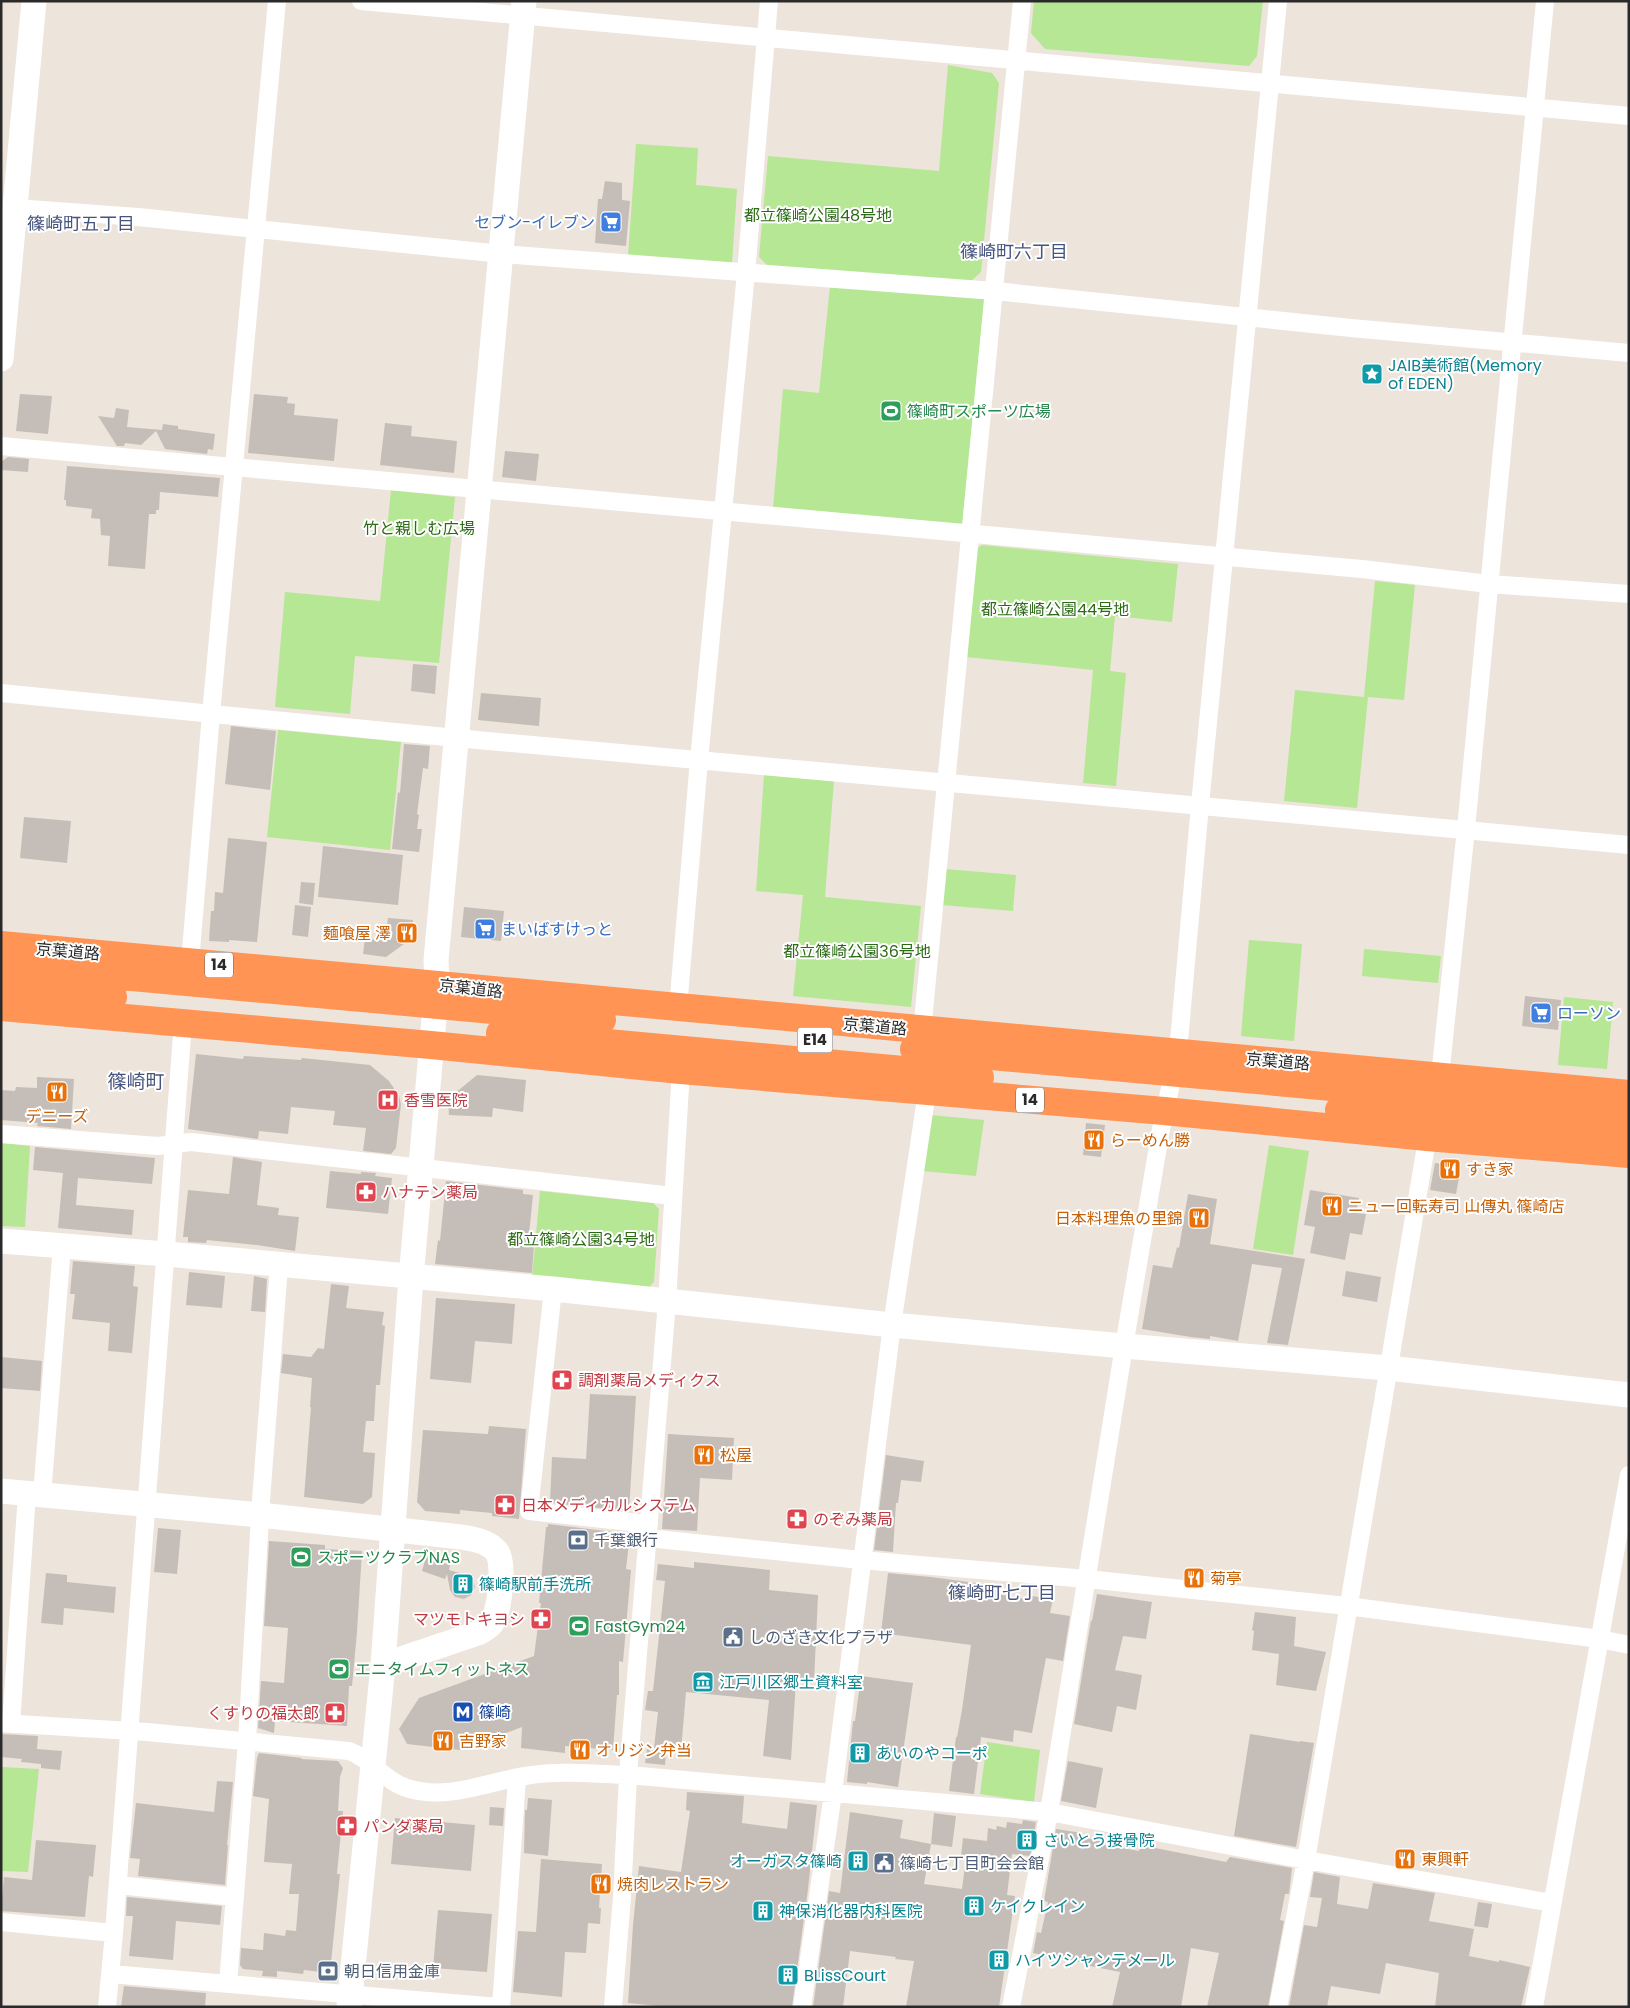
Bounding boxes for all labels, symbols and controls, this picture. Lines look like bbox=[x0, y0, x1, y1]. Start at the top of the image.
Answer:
park label: 都立篠崎公園48号地 bbox=[744, 204, 892, 227]
supermarket icon: セブン-イレブン bbox=[599, 210, 623, 234]
district label: 篠崎町五丁目 bbox=[27, 211, 135, 236]
place label: セブン-イレブン bbox=[474, 211, 595, 234]
district label: 篠崎町六丁目 bbox=[960, 239, 1068, 264]
place label: JAIB美術館(Memory of EDEN) bbox=[1388, 354, 1542, 395]
place icon: JAIB美術館(Memory of EDEN) bbox=[1360, 362, 1384, 386]
sports icon: 篠崎町スポーツ広場 bbox=[879, 399, 903, 423]
place label: 篠崎町スポーツ広場 bbox=[907, 400, 1051, 423]
park label: 竹と親しむ広場 bbox=[363, 517, 475, 540]
park label: 都立篠崎公園44号地 bbox=[981, 598, 1129, 621]
supermarket icon: まいばすけっと bbox=[473, 917, 497, 941]
place label: まいばすけっと bbox=[501, 918, 613, 941]
restaurant icon: 麺喰屋 澤 bbox=[395, 921, 419, 945]
place label: 麺喰屋 澤 bbox=[323, 922, 391, 945]
street label: 京葉道路 bbox=[35, 937, 101, 966]
park label: 都立篠崎公園36号地 bbox=[783, 940, 931, 963]
road number: 14 bbox=[205, 952, 233, 978]
street label: 京葉道路 bbox=[438, 974, 504, 1003]
supermarket icon: ローソン bbox=[1529, 1001, 1553, 1025]
place label: ローソン bbox=[1557, 1002, 1621, 1025]
street label: 京葉道路 bbox=[842, 1012, 908, 1041]
road number: E14 bbox=[798, 1028, 832, 1052]
street label: 京葉道路 bbox=[1245, 1047, 1311, 1076]
district label: 篠崎町 bbox=[107, 1068, 165, 1095]
restaurant icon: デニーズ bbox=[45, 1080, 69, 1104]
hospital icon: 香雪医院 bbox=[376, 1088, 400, 1112]
road number: 14 bbox=[1016, 1088, 1044, 1112]
place label: 香雪医院 bbox=[404, 1089, 468, 1112]
place label: デニーズ bbox=[25, 1105, 89, 1128]
restaurant icon: らーめん勝 bbox=[1082, 1128, 1106, 1152]
place label: らーめん勝 bbox=[1110, 1129, 1190, 1152]
restaurant icon: すき家 bbox=[1438, 1157, 1462, 1181]
place label: すき家 bbox=[1466, 1158, 1514, 1181]
pharmacy icon: ハナテン薬局 bbox=[354, 1180, 378, 1204]
place label: ハナテン薬局 bbox=[382, 1181, 478, 1204]
restaurant icon: ニュー回転寿司 山傳丸 篠崎店 bbox=[1320, 1194, 1344, 1218]
place label: ニュー回転寿司 山傳丸 篠崎店 bbox=[1348, 1195, 1565, 1218]
restaurant icon: 日本料理魚の里錦 bbox=[1187, 1206, 1211, 1230]
place label: 日本料理魚の里錦 bbox=[1055, 1207, 1183, 1230]
park label: 都立篠崎公園34号地 bbox=[507, 1228, 655, 1251]
pharmacy icon: 調剤薬局メディクス bbox=[550, 1368, 574, 1392]
place label: 調剤薬局メディクス bbox=[578, 1369, 720, 1392]
restaurant icon: 松屋 bbox=[692, 1443, 716, 1467]
place label: 松屋 bbox=[720, 1444, 752, 1467]
pharmacy icon: 日本メディカルシステム bbox=[493, 1493, 517, 1517]
place label: 日本メディカルシステム bbox=[521, 1494, 695, 1517]
pharmacy icon: のぞみ薬局 bbox=[785, 1507, 809, 1531]
place label: のぞみ薬局 bbox=[813, 1508, 893, 1531]
bank icon: 千葉銀行 bbox=[566, 1528, 590, 1552]
place label: 千葉銀行 bbox=[594, 1529, 658, 1552]
sports icon: スポーツクラブNAS bbox=[289, 1545, 313, 1569]
place label: スポーツクラブNAS bbox=[317, 1546, 460, 1569]
restaurant icon: 菊亭 bbox=[1182, 1566, 1206, 1590]
place label: 菊亭 bbox=[1210, 1567, 1242, 1590]
building icon: 篠崎駅前手洗所 bbox=[451, 1572, 475, 1596]
place label: 篠崎駅前手洗所 bbox=[479, 1573, 591, 1596]
district label: 篠崎町七丁目 bbox=[948, 1580, 1056, 1605]
pharmacy icon: マツモトキヨシ bbox=[529, 1607, 553, 1631]
place label: マツモトキヨシ bbox=[413, 1608, 525, 1631]
sports icon: FastGym24 bbox=[567, 1614, 591, 1638]
place label: FastGym24 bbox=[595, 1615, 685, 1638]
public building icon: しのざき文化プラザ bbox=[721, 1625, 745, 1649]
place label: しのざき文化プラザ bbox=[749, 1626, 893, 1649]
sports icon: エニタイムフィットネス bbox=[327, 1657, 351, 1681]
place label: エニタイムフィットネス bbox=[355, 1658, 529, 1681]
museum icon: 江戸川区郷土資料室 bbox=[691, 1670, 715, 1694]
place label: 江戸川区郷土資料室 bbox=[719, 1671, 863, 1694]
metro station icon: 篠崎 bbox=[451, 1700, 475, 1724]
pharmacy icon: くすりの福太郎 bbox=[323, 1701, 347, 1725]
place label: 篠崎 bbox=[479, 1701, 511, 1724]
place label: くすりの福太郎 bbox=[207, 1702, 319, 1725]
restaurant icon: 吉野家 bbox=[431, 1729, 455, 1753]
place label: 吉野家 bbox=[459, 1730, 507, 1753]
restaurant icon: オリジン弁当 bbox=[568, 1738, 592, 1762]
place label: オリジン弁当 bbox=[596, 1739, 692, 1762]
building icon: あいのやコーポ bbox=[848, 1741, 872, 1765]
place label: あいのやコーポ bbox=[876, 1742, 988, 1765]
pharmacy icon: パンダ薬局 bbox=[335, 1814, 359, 1838]
place label: パンダ薬局 bbox=[363, 1815, 444, 1838]
building icon: さいとう接骨院 bbox=[1015, 1828, 1039, 1852]
place label: さいとう接骨院 bbox=[1043, 1829, 1155, 1852]
restaurant icon: 東興軒 bbox=[1393, 1847, 1417, 1871]
place label: 東興軒 bbox=[1421, 1848, 1469, 1871]
building icon: オーガスタ篠崎 bbox=[846, 1849, 870, 1873]
place label: オーガスタ篠崎 bbox=[730, 1850, 842, 1873]
public building icon: 篠崎七丁目町会会館 bbox=[872, 1851, 896, 1875]
place label: 篠崎七丁目町会会館 bbox=[900, 1852, 1044, 1875]
restaurant icon: 焼肉レストラン bbox=[589, 1872, 613, 1896]
place label: 焼肉レストラン bbox=[617, 1873, 729, 1896]
building icon: ケイクレイン bbox=[962, 1894, 986, 1918]
place label: ケイクレイン bbox=[990, 1895, 1085, 1918]
building icon: 神保消化器内科医院 bbox=[751, 1899, 775, 1923]
place label: 神保消化器内科医院 bbox=[779, 1900, 923, 1923]
building icon: ハイツシャンテメール bbox=[987, 1948, 1011, 1972]
place label: ハイツシャンテメール bbox=[1015, 1949, 1175, 1972]
bank icon: 朝日信用金庫 bbox=[316, 1959, 340, 1983]
place label: 朝日信用金庫 bbox=[344, 1960, 440, 1983]
building icon: BLissCourt bbox=[776, 1963, 800, 1987]
place label: BLissCourt bbox=[804, 1964, 886, 1987]

